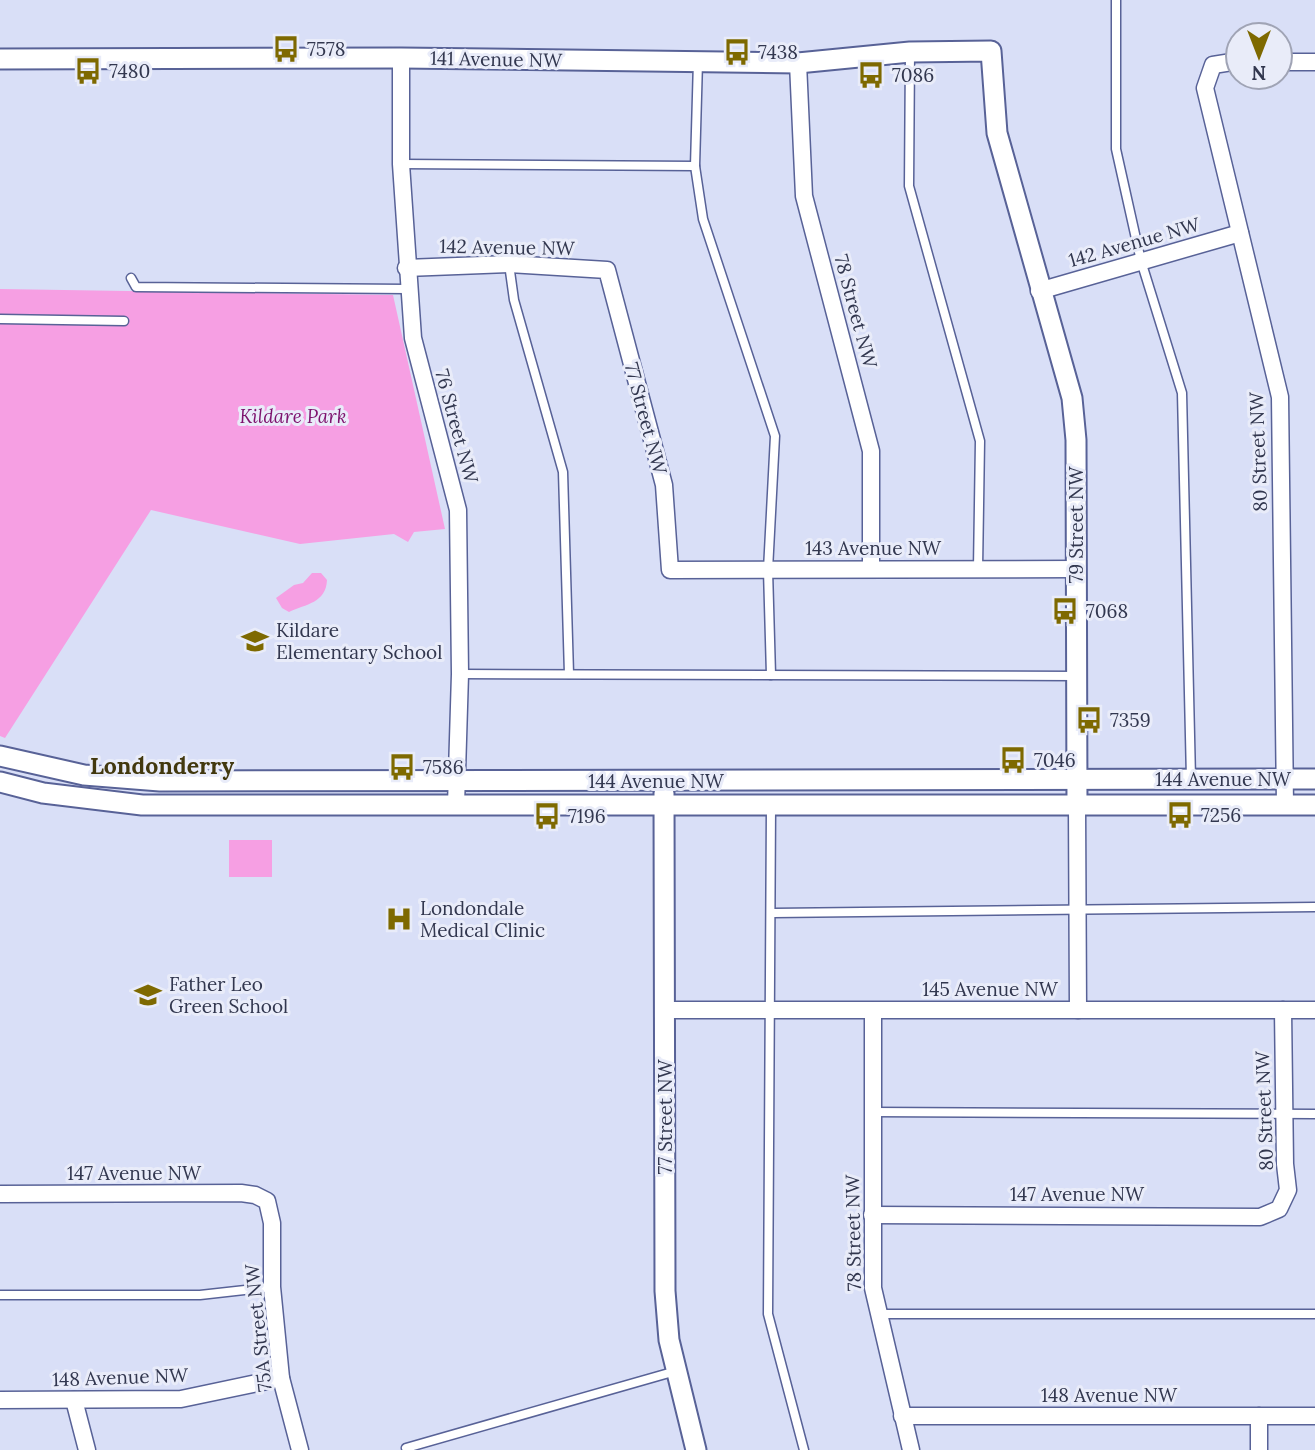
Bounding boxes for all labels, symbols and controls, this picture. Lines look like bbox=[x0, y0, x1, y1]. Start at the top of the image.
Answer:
north arrow bbox=[1224, 21, 1294, 91]
bus stop icon: 7578 bbox=[271, 34, 301, 64]
place label: 7578 bbox=[307, 37, 346, 61]
bus stop icon: 7438 bbox=[722, 37, 752, 67]
place label: 7438 bbox=[758, 40, 798, 64]
street label: 141 Avenue NW bbox=[430, 46, 563, 72]
bus stop icon: 7480 bbox=[73, 56, 103, 86]
place label: 7480 bbox=[109, 59, 150, 83]
bus stop icon: 7086 bbox=[856, 60, 886, 90]
text: N bbox=[1251, 61, 1266, 85]
place label: 7086 bbox=[892, 63, 934, 87]
street label: 142 Avenue NW bbox=[1066, 212, 1203, 272]
street label: 142 Avenue NW bbox=[439, 234, 576, 260]
street label: 78 Street NW bbox=[829, 252, 883, 372]
street label: 77 Street NW bbox=[620, 359, 673, 478]
street label: 76 Street NW bbox=[430, 366, 484, 487]
street label: 80 Street NW bbox=[1244, 391, 1272, 512]
park label: Kildare Park bbox=[239, 404, 347, 428]
street label: 79 Street NW bbox=[1064, 465, 1088, 583]
street label: 143 Avenue NW bbox=[805, 536, 942, 560]
bus stop icon: 7068 bbox=[1050, 596, 1080, 626]
place label: 7068 bbox=[1086, 599, 1128, 623]
place label: Kildare Elementary School bbox=[276, 618, 442, 664]
school or university icon: Kildare Elementary School bbox=[240, 626, 270, 656]
bus stop icon: 7359 bbox=[1074, 705, 1104, 735]
place label: 7359 bbox=[1110, 708, 1151, 732]
bus stop icon: 7046 bbox=[998, 745, 1028, 775]
place label: 7046 bbox=[1034, 748, 1076, 772]
district label: Londonderry bbox=[90, 751, 234, 780]
bus stop icon: 7586 bbox=[387, 752, 417, 782]
place label: 7586 bbox=[423, 755, 464, 779]
street label: 144 Avenue NW bbox=[1155, 767, 1292, 791]
street label: 144 Avenue NW bbox=[588, 769, 725, 793]
bus stop icon: 7256 bbox=[1165, 800, 1195, 830]
bus stop icon: 7196 bbox=[532, 801, 562, 831]
place label: 7256 bbox=[1201, 803, 1241, 827]
place label: 7196 bbox=[568, 804, 606, 828]
place label: Londondale Medical Clinic bbox=[420, 896, 545, 942]
hospital icon: Londondale Medical Clinic bbox=[384, 904, 414, 934]
place label: Father Leo Green School bbox=[169, 972, 288, 1018]
street label: 145 Avenue NW bbox=[922, 977, 1059, 1001]
school or university icon: Father Leo Green School bbox=[133, 980, 163, 1010]
street label: 80 Street NW bbox=[1250, 1050, 1278, 1171]
street label: 77 Street NW bbox=[653, 1059, 677, 1174]
street label: 147 Avenue NW bbox=[67, 1161, 202, 1185]
street label: 78 Street NW bbox=[840, 1173, 866, 1292]
street label: 147 Avenue NW bbox=[1010, 1182, 1145, 1206]
street label: 75A Street NW bbox=[239, 1262, 277, 1393]
street label: 148 Avenue NW bbox=[52, 1363, 189, 1391]
street label: 148 Avenue NW bbox=[1041, 1383, 1178, 1407]

